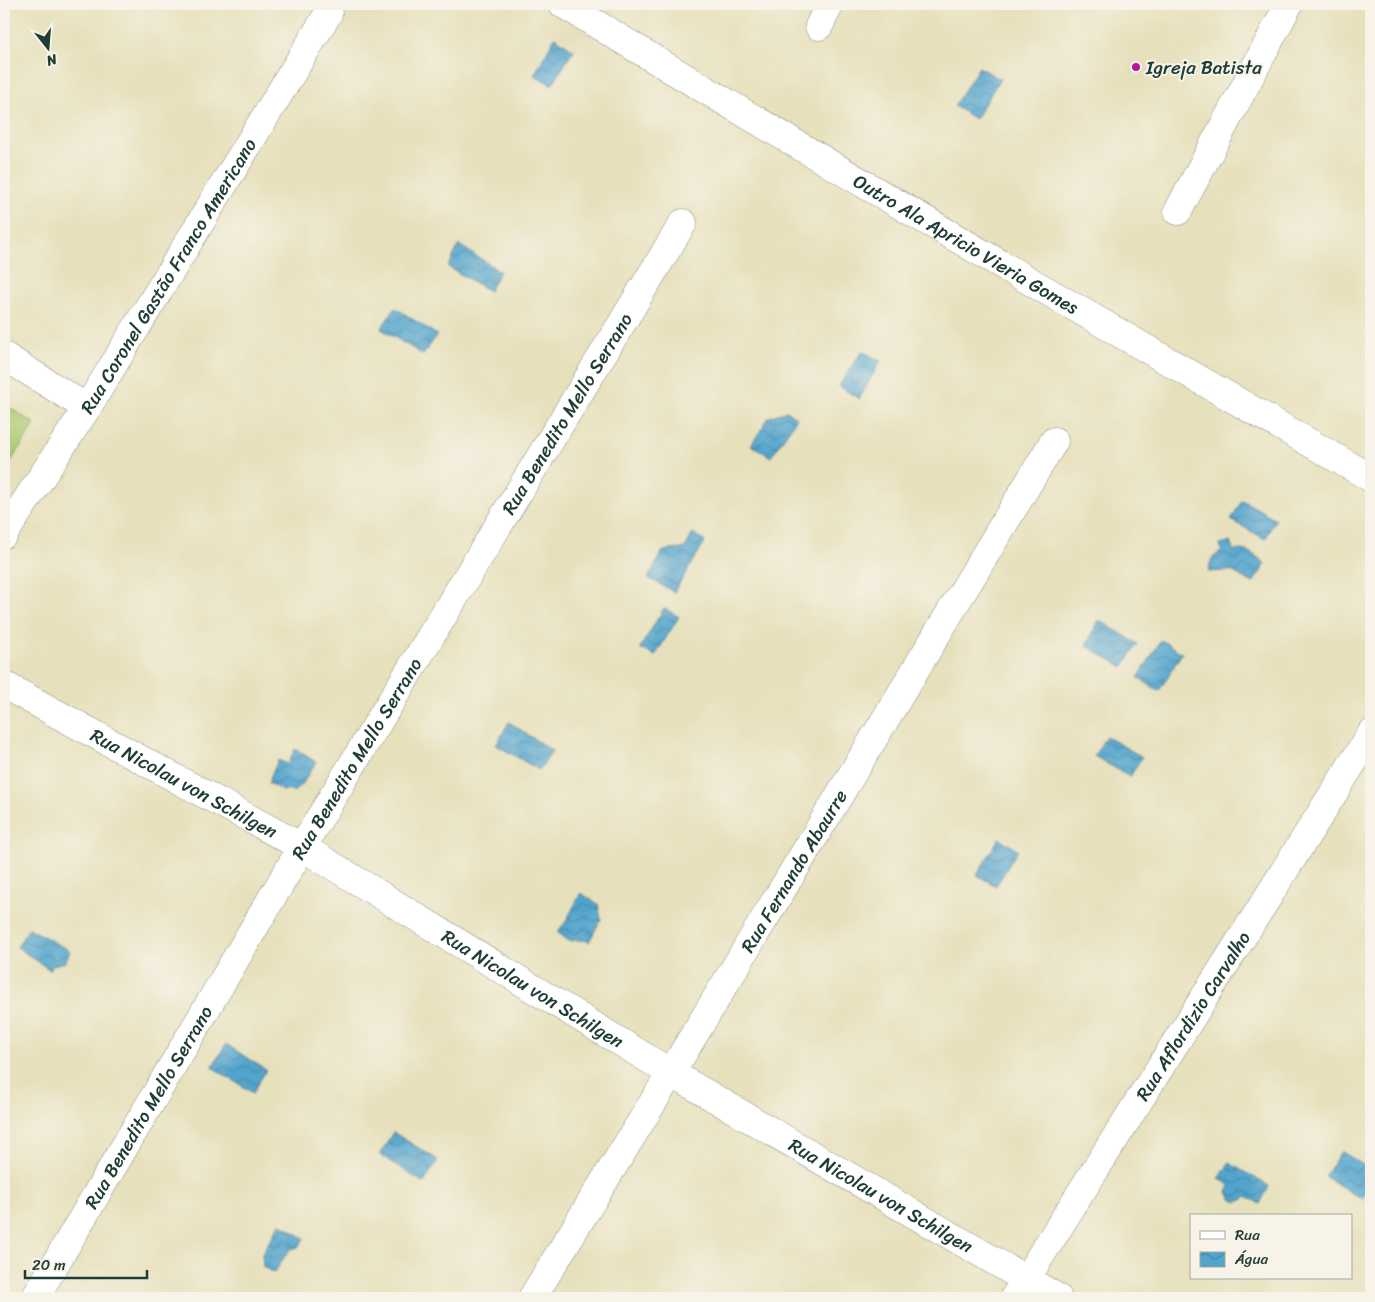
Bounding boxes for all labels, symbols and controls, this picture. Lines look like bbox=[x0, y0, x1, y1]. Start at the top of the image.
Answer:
north arrow bbox=[22, 22, 72, 72]
text: N bbox=[43, 46, 61, 73]
place label: Igreja Batista bbox=[1145, 51, 1262, 84]
marker: Igreja Batista bbox=[1130, 61, 1142, 73]
street label: Rua Coronel Gastão Franco Americano bbox=[71, 131, 266, 420]
street label: Outro Ala Apricio Vieria Gomes bbox=[847, 165, 1085, 323]
street label: Rua Benedito Mello Serrano bbox=[493, 306, 642, 521]
street label: Rua Benedito Mello Serrano bbox=[282, 651, 431, 866]
street label: Rua Nicolau von Schilgen bbox=[84, 719, 284, 848]
street label: Rua Fernando Abaurre bbox=[732, 783, 856, 959]
street label: Rua Nicolau von Schilgen bbox=[435, 920, 630, 1058]
street label: Rua Aflordizio Carvalho bbox=[1127, 924, 1259, 1108]
street label: Rua Benedito Mello Serrano bbox=[75, 999, 222, 1215]
street label: Rua Nicolau von Schilgen bbox=[782, 1129, 980, 1262]
legend bbox=[1190, 1214, 1352, 1280]
text: Rua bbox=[1235, 1222, 1260, 1248]
text: Água bbox=[1234, 1246, 1268, 1272]
scale bar bbox=[25, 1247, 148, 1279]
text: 20 m bbox=[32, 1252, 66, 1278]

